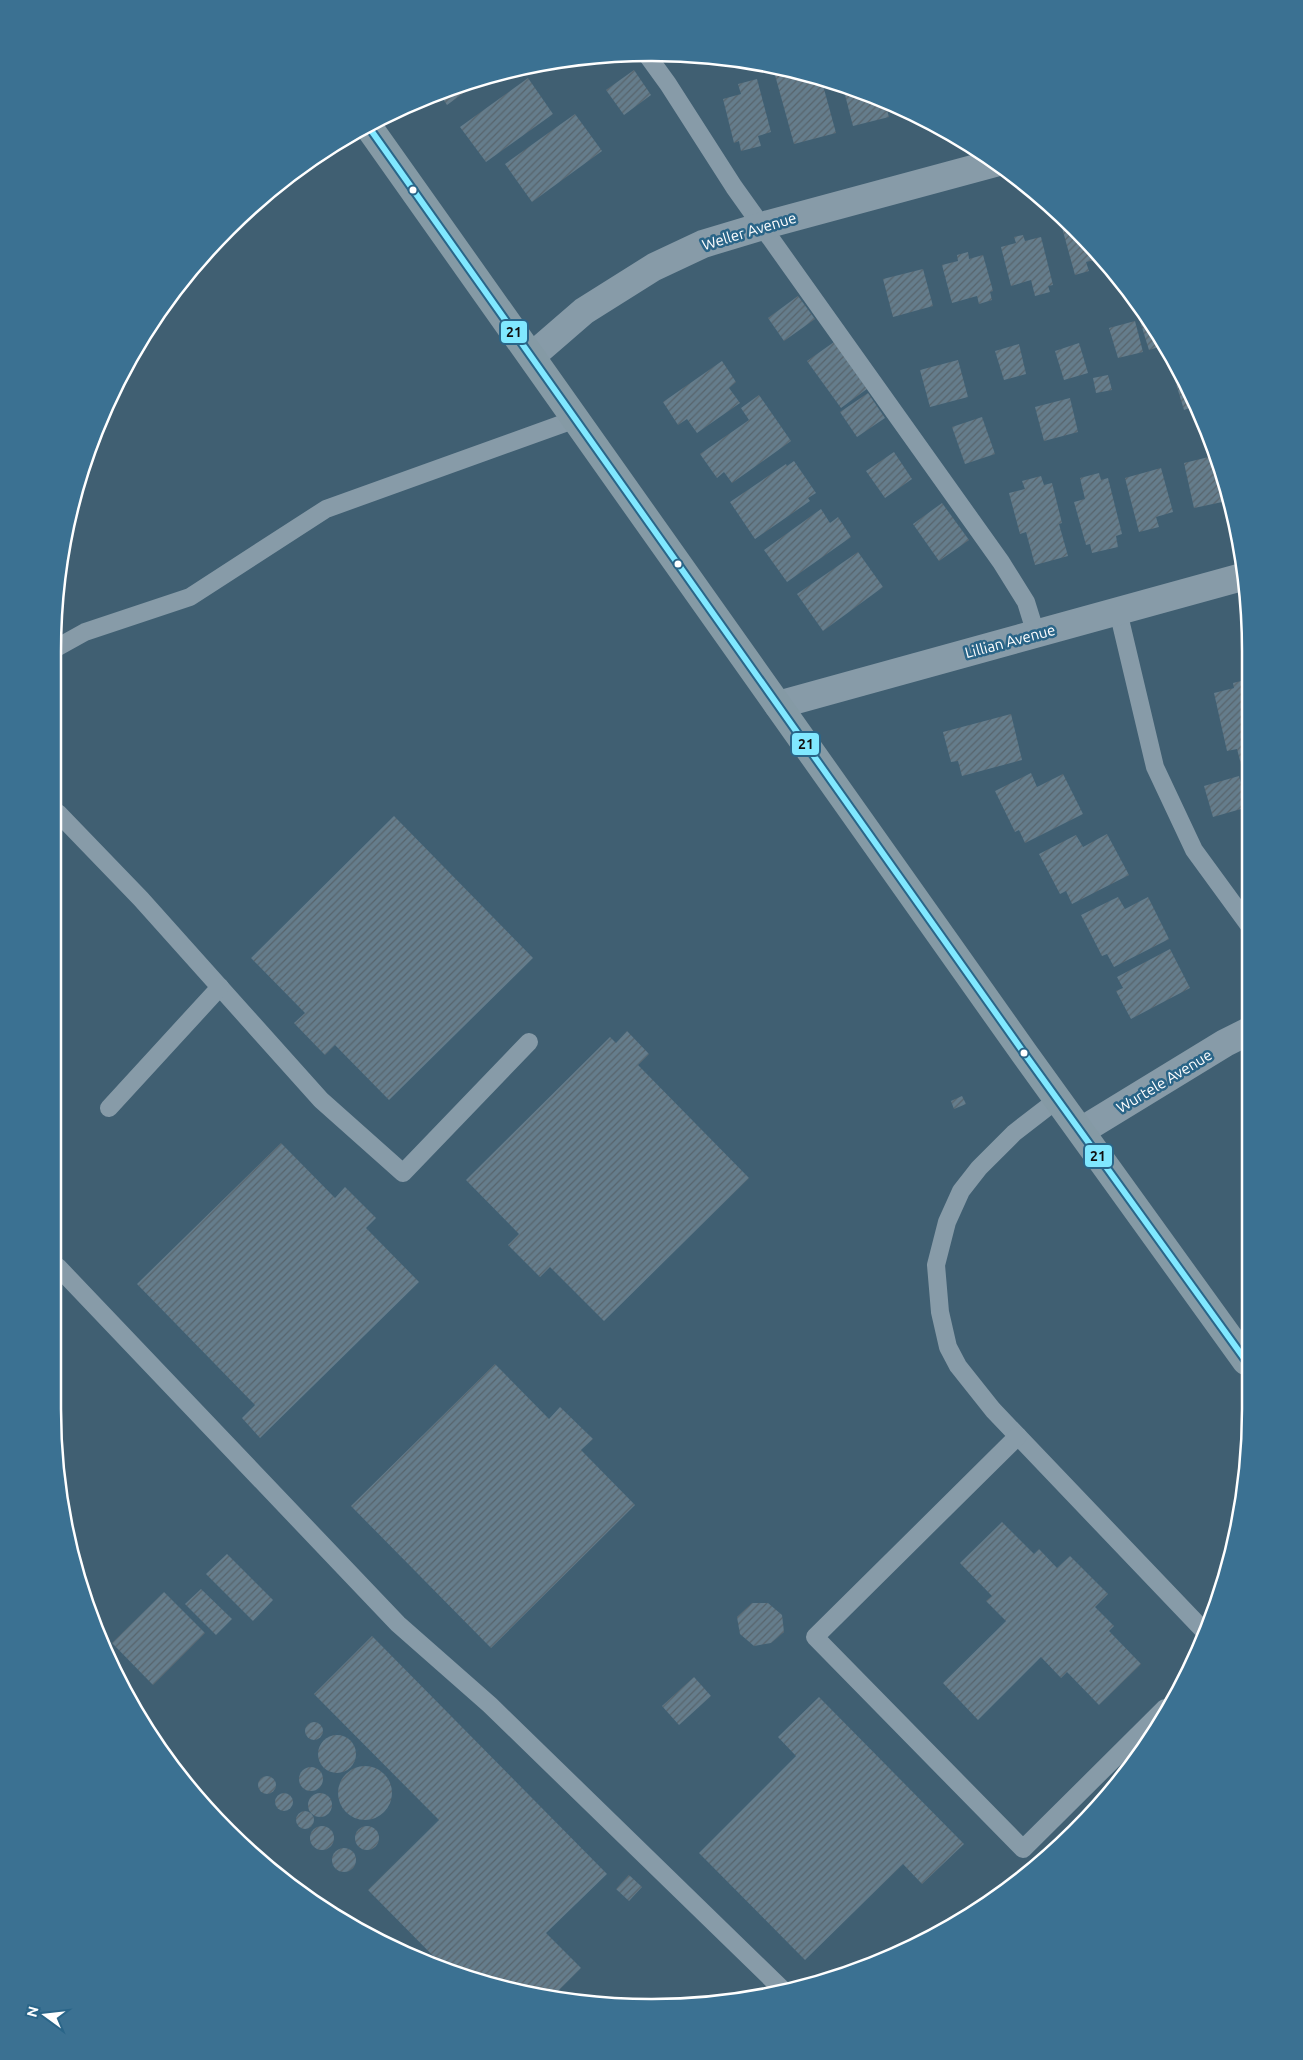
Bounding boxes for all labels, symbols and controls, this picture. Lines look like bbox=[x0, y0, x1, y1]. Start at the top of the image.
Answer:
unlabelled marker bbox=[408, 185, 418, 195]
street label: Weller Avenue bbox=[700, 209, 798, 253]
line badge: 21 bbox=[500, 320, 528, 344]
text: 21 bbox=[506, 324, 522, 340]
unlabelled marker bbox=[673, 559, 683, 569]
street label: Lillian Avenue bbox=[963, 621, 1057, 661]
line badge: 21 bbox=[791, 732, 820, 756]
text: 21 bbox=[798, 736, 814, 752]
street label: Wurtele Avenue bbox=[1113, 1046, 1215, 1116]
unlabelled marker bbox=[1019, 1048, 1029, 1058]
line badge: 21 bbox=[1084, 1144, 1113, 1168]
text: 21 bbox=[1090, 1148, 1106, 1164]
north arrow bbox=[20, 1990, 70, 2040]
text: N bbox=[23, 2005, 42, 2019]

